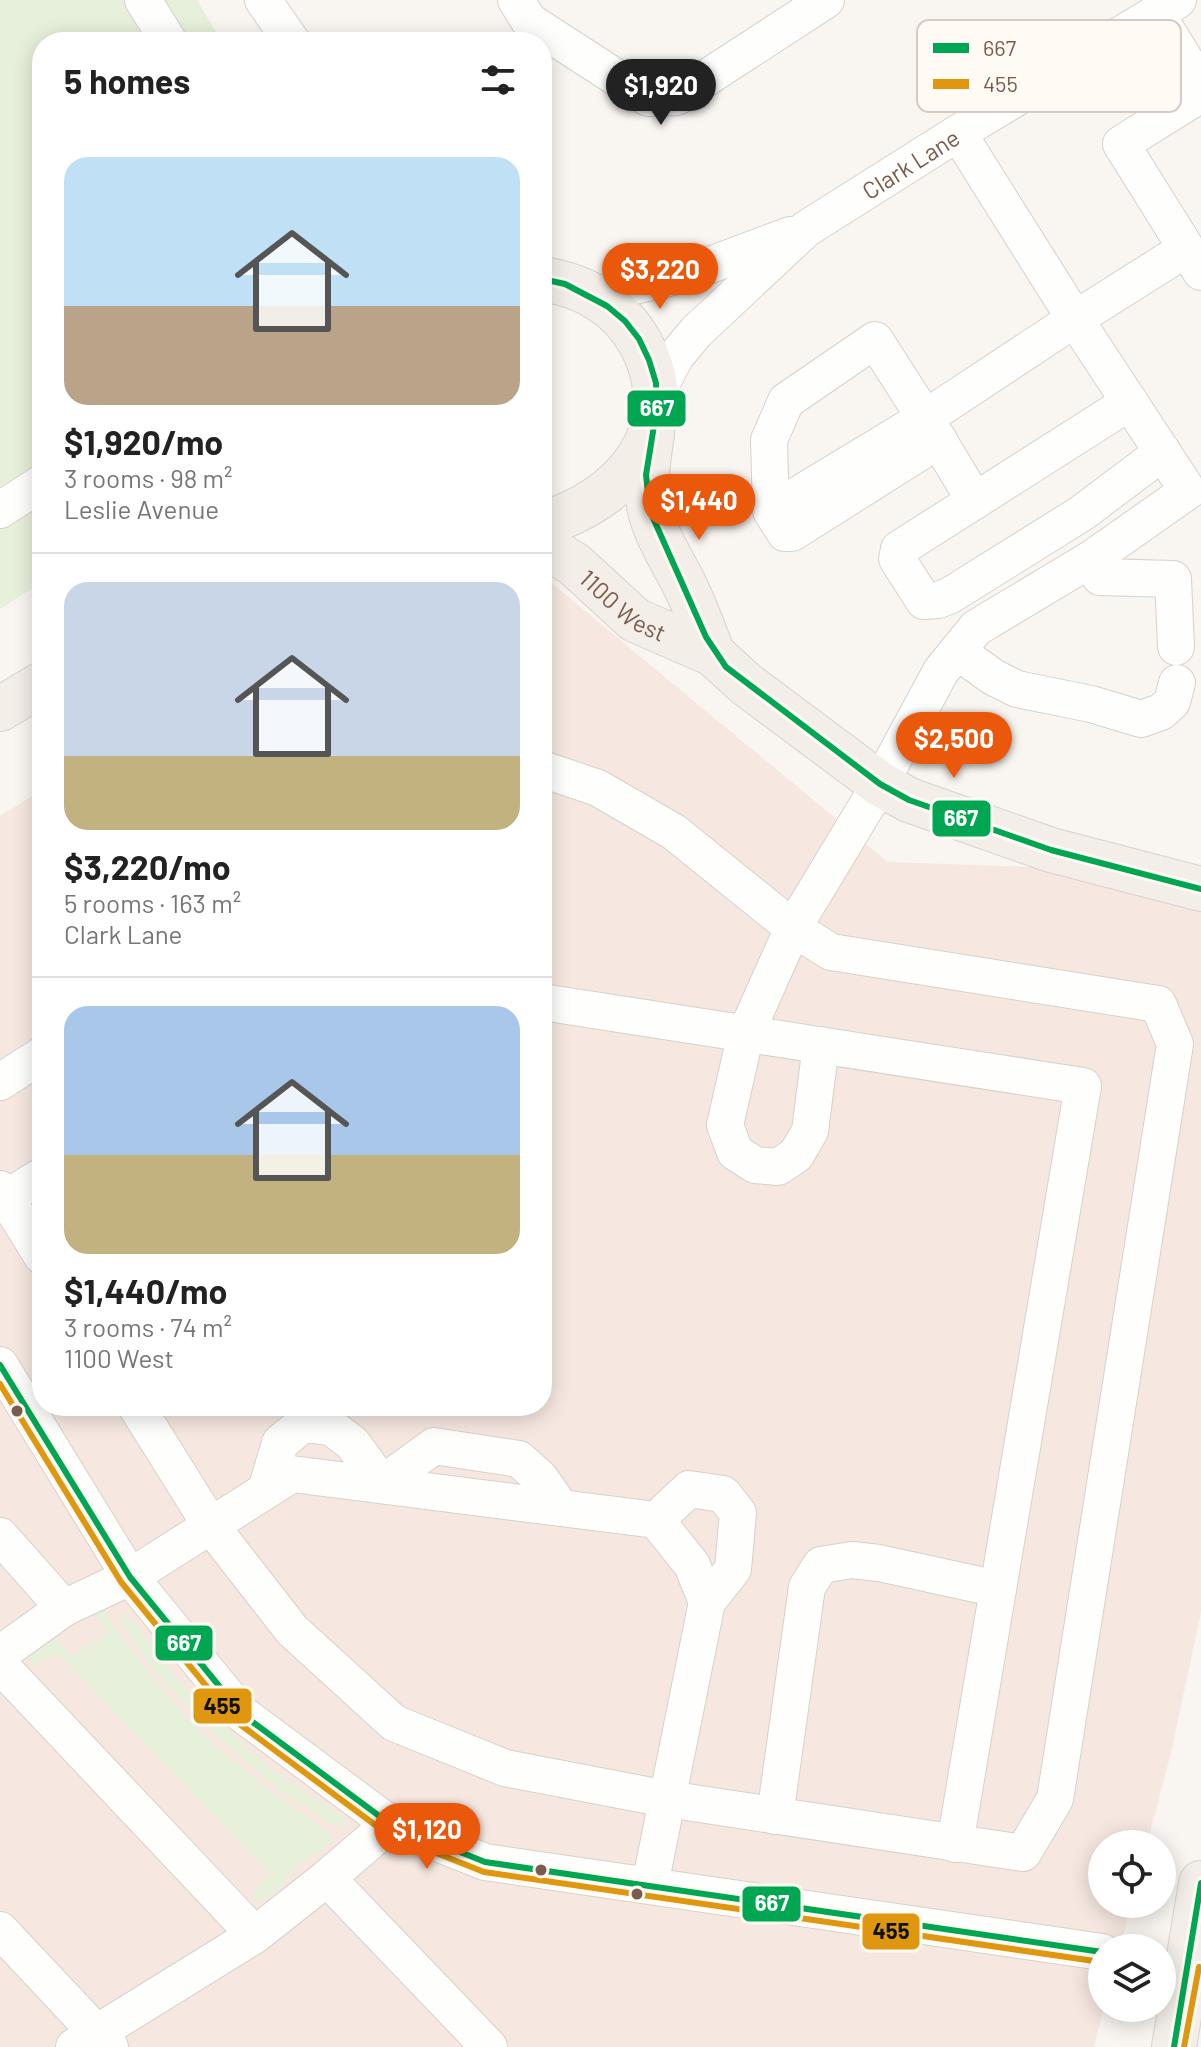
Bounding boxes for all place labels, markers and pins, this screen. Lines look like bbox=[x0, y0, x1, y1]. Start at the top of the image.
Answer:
pin: $1,920 bbox=[596, 59, 726, 127]
pin: $3,220 bbox=[595, 243, 725, 311]
pin: $1,440 bbox=[634, 474, 764, 542]
pin: $2,500 bbox=[889, 712, 1019, 780]
unlabelled marker bbox=[9, 1403, 25, 1419]
pin: $1,120 bbox=[362, 1803, 492, 1871]
unlabelled marker bbox=[533, 1862, 549, 1878]
unlabelled marker bbox=[629, 1886, 645, 1902]

